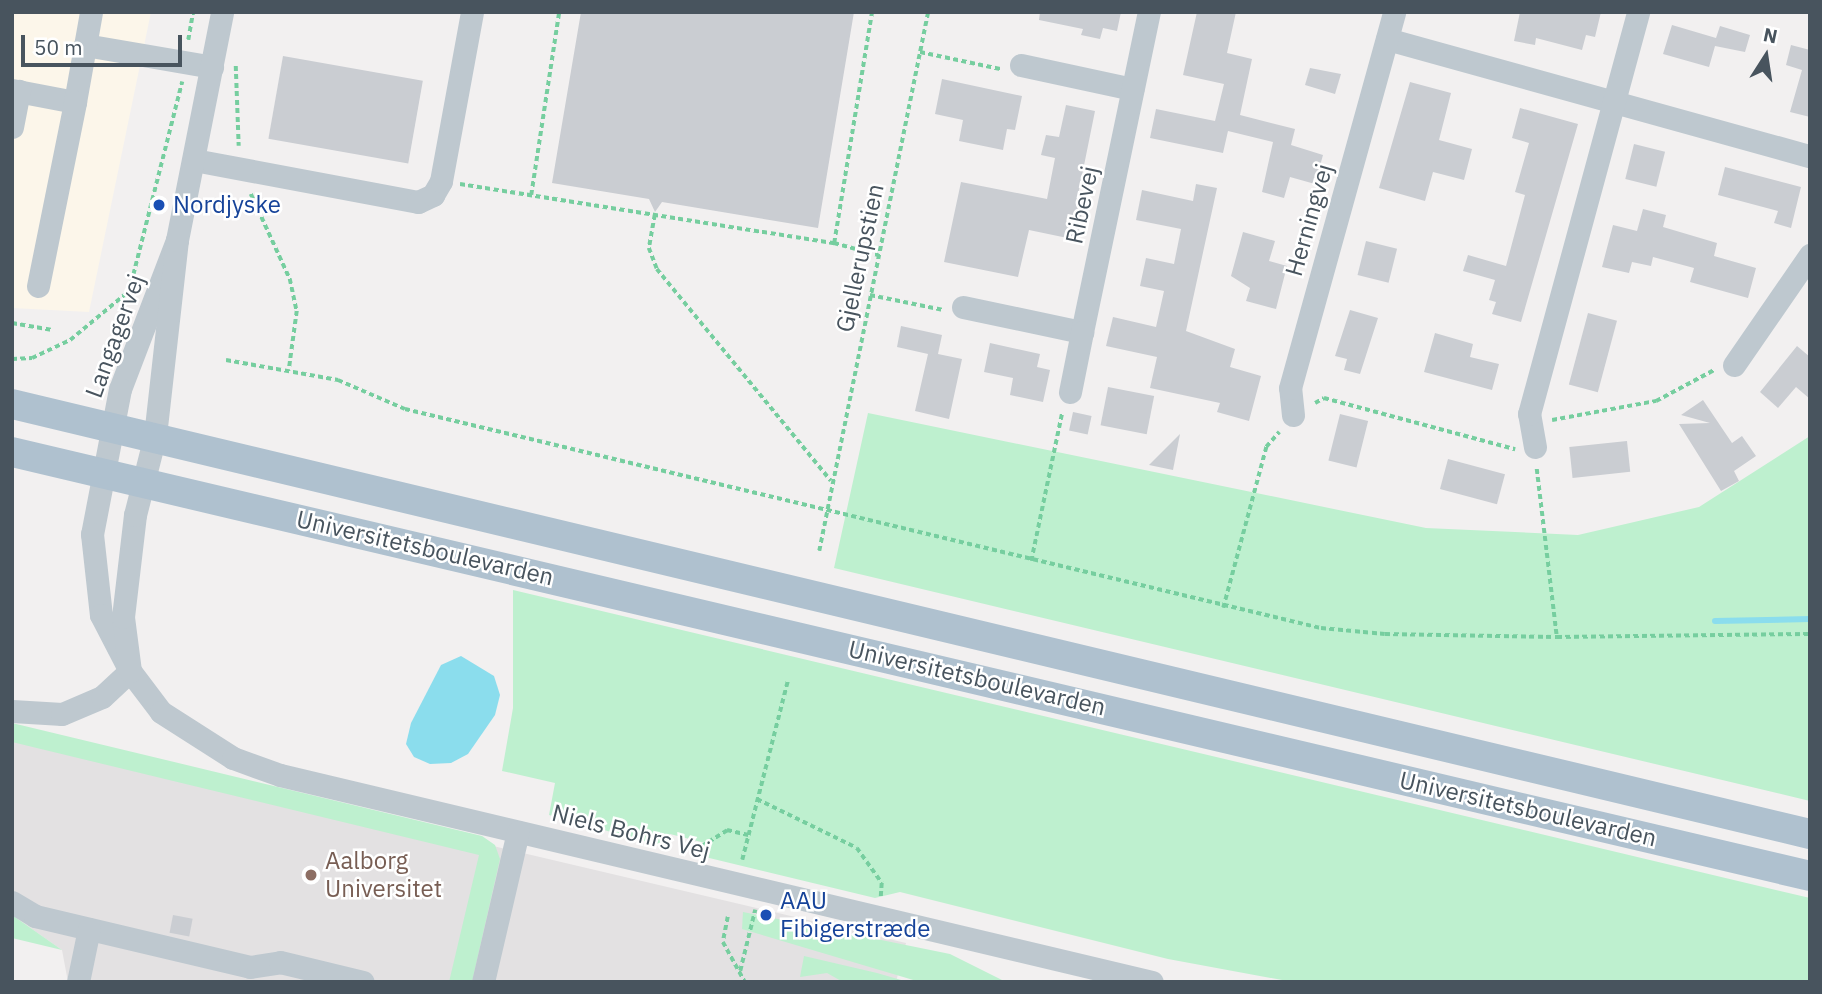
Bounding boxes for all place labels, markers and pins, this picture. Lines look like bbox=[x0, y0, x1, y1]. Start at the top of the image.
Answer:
place label: Nordjyske bbox=[173, 191, 281, 219]
marker: Nordjyske bbox=[151, 197, 167, 213]
place label: Aalborg Universitet bbox=[325, 847, 442, 903]
marker: Aalborg Universitet bbox=[303, 867, 319, 883]
place label: AAU Fibigerstræde bbox=[780, 887, 930, 943]
marker: AAU Fibigerstræde bbox=[758, 907, 774, 923]

